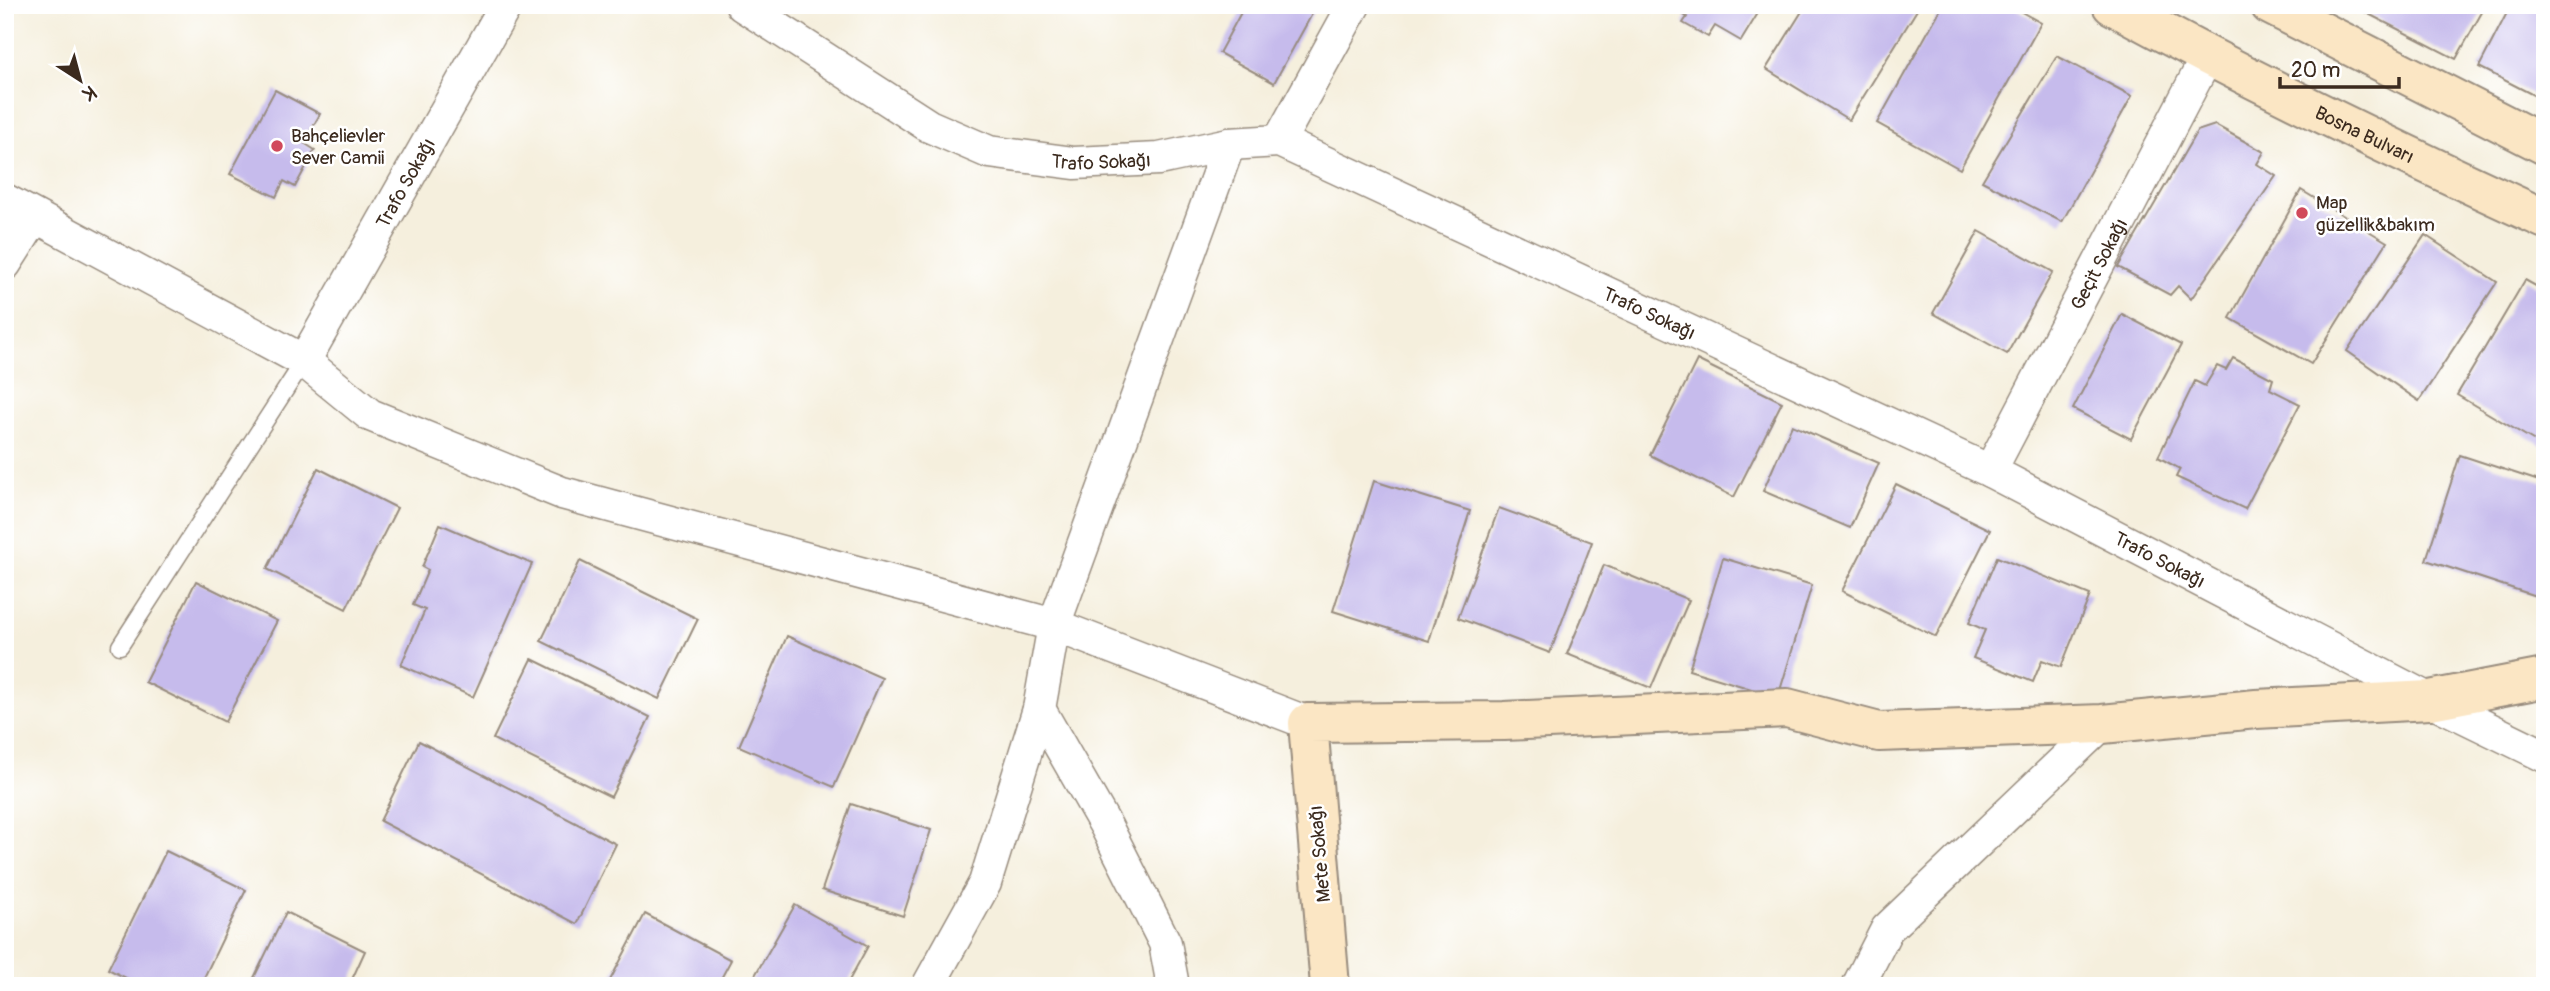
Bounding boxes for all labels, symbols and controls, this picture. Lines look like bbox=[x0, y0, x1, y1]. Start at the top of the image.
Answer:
north arrow bbox=[46, 46, 116, 116]
scale bar bbox=[2280, 46, 2400, 90]
text: 20 m bbox=[2291, 57, 2340, 84]
text: K bbox=[77, 80, 101, 106]
street label: Bosna Bulvarı bbox=[2311, 101, 2418, 169]
place label: Bahçelievler Sever Camii bbox=[291, 124, 385, 170]
street label: Trafo Sokağı bbox=[371, 134, 441, 232]
marker: Bahçelievler Sever Camii bbox=[269, 138, 285, 154]
street label: Trafo Sokağı bbox=[1050, 148, 1152, 176]
place label: Map güzellik&bakım bbox=[2316, 191, 2435, 237]
marker: Map güzellik&bakım bbox=[2294, 205, 2310, 221]
street label: Geçit Sokağı bbox=[2066, 214, 2133, 314]
street label: Trafo Sokağı bbox=[1599, 282, 1699, 346]
street label: Trafo Sokağı bbox=[2110, 527, 2209, 594]
street label: Mete Sokağı bbox=[1304, 804, 1336, 903]

